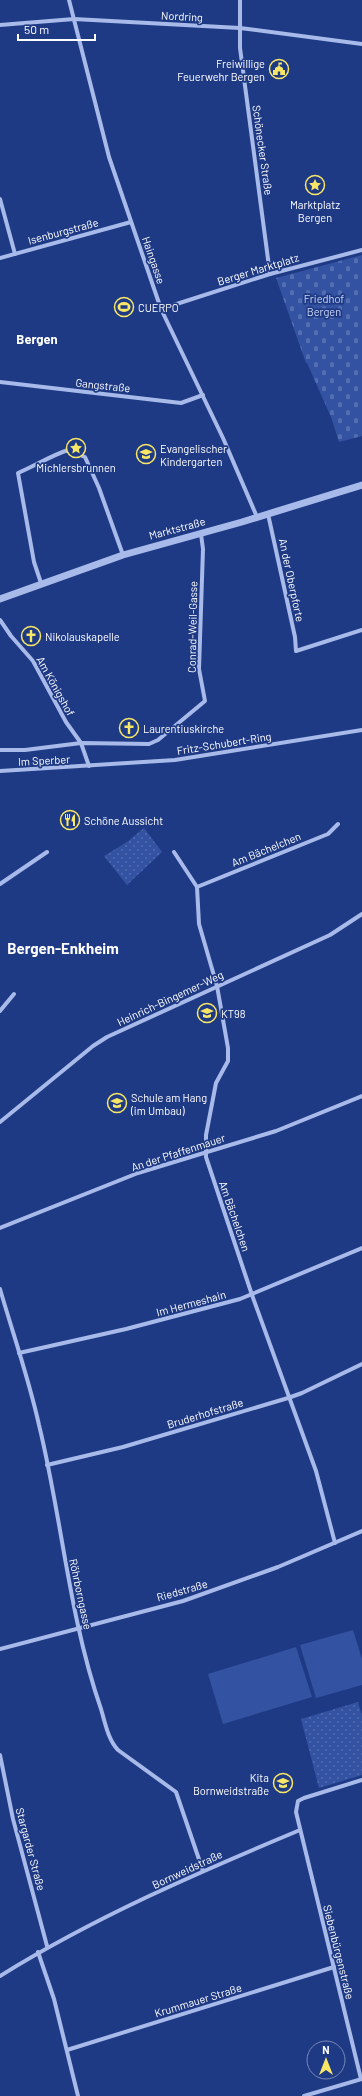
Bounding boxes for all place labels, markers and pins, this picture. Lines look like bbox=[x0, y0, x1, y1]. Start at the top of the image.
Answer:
place label: Freiwillige Feuerwehr Bergen bbox=[177, 57, 265, 83]
public building icon: Freiwillige Feuerwehr Bergen bbox=[268, 58, 290, 80]
place icon: Marktplatz Bergen bbox=[304, 174, 326, 196]
place label: Marktplatz Bergen bbox=[290, 198, 340, 224]
sports icon: CUERPO bbox=[113, 296, 135, 318]
place label: CUERPO bbox=[138, 301, 179, 314]
place icon: Michlersbrunnen bbox=[65, 437, 87, 459]
place label: Evangelischer Kindergarten bbox=[160, 442, 227, 468]
school or university icon: Evangelischer Kindergarten bbox=[135, 443, 157, 465]
place label: Michlersbrunnen bbox=[36, 461, 116, 474]
church icon: Nikolauskapelle bbox=[20, 625, 42, 647]
place label: Nikolauskapelle bbox=[45, 630, 120, 643]
church icon: Laurentiuskirche bbox=[118, 717, 140, 739]
place label: Laurentiuskirche bbox=[143, 722, 224, 735]
restaurant icon: Schöne Aussicht bbox=[59, 809, 81, 831]
place label: Schöne Aussicht bbox=[84, 814, 163, 827]
school or university icon: KT98 bbox=[196, 1002, 218, 1024]
place label: KT98 bbox=[221, 1007, 246, 1020]
place label: Schule am Hang (im Umbau) bbox=[130, 1091, 207, 1117]
school or university icon: Schule am Hang (im Umbau) bbox=[106, 1092, 128, 1114]
place label: Kita Bornweidstraße bbox=[193, 1771, 269, 1797]
school or university icon: Kita Bornweidstraße bbox=[272, 1772, 294, 1794]

